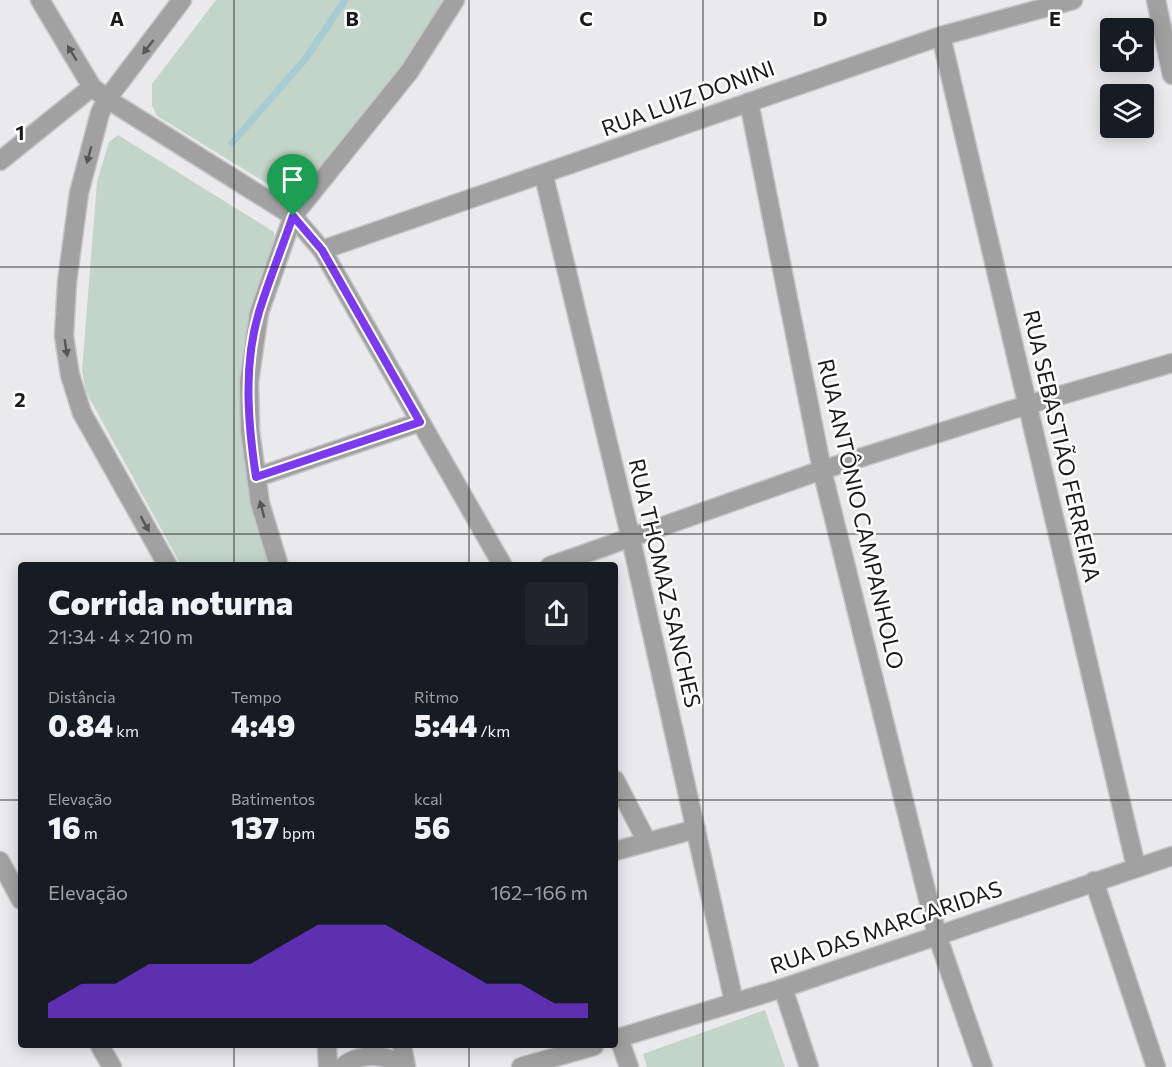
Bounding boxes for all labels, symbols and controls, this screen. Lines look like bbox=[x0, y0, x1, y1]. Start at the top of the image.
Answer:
text: A bbox=[110, 6, 124, 30]
text: B bbox=[345, 6, 359, 30]
text: C bbox=[579, 6, 593, 30]
text: D bbox=[813, 6, 827, 30]
text: E bbox=[1049, 6, 1061, 30]
map controls bbox=[1100, 18, 1154, 138]
button: locate bbox=[1100, 18, 1154, 72]
one-way arrow bbox=[141, 39, 154, 55]
one-way arrow bbox=[67, 44, 77, 61]
street label: RUA LUIZ DONINI bbox=[598, 54, 778, 141]
button: layers bbox=[1100, 84, 1154, 138]
text: 1 bbox=[15, 120, 25, 144]
one-way arrow bbox=[84, 146, 94, 164]
pin bbox=[267, 154, 318, 216]
icon: arrive bbox=[276, 163, 309, 196]
street label: RUA SEBASTIÃO FERREIRA bbox=[1018, 307, 1107, 584]
one-way arrow bbox=[61, 338, 70, 357]
street label: RUA ANTÔNIO CAMPANHOLO bbox=[813, 356, 910, 672]
text: 2 bbox=[14, 387, 26, 411]
street label: RUA THOMAZ SANCHES bbox=[624, 456, 707, 710]
one-way arrow bbox=[257, 500, 267, 518]
one-way arrow bbox=[140, 515, 150, 532]
text: Corrida noturna bbox=[48, 581, 293, 622]
button: share bbox=[525, 582, 588, 645]
text: 21:34 · 4 × 210 m bbox=[48, 624, 193, 648]
text: Distância bbox=[48, 687, 116, 706]
text: Tempo bbox=[231, 687, 281, 706]
text: Ritmo bbox=[414, 687, 459, 706]
text: 0.84 bbox=[48, 706, 113, 743]
text: 4:49 bbox=[231, 706, 295, 743]
text: 5:44 bbox=[414, 706, 477, 743]
text: km bbox=[113, 721, 139, 740]
text: /km bbox=[477, 721, 510, 740]
text: Elevação bbox=[48, 789, 112, 808]
text: Batimentos bbox=[231, 789, 315, 808]
text: kcal bbox=[414, 789, 443, 808]
text: 16 bbox=[48, 808, 81, 845]
text: 137 bbox=[231, 808, 279, 845]
text: 56 bbox=[414, 808, 450, 845]
text: m bbox=[81, 823, 98, 842]
text: bpm bbox=[279, 823, 315, 842]
street label: RUA DAS MARGARIDAS bbox=[766, 874, 1005, 979]
text: Elevação bbox=[48, 880, 128, 904]
text: 162–166 m bbox=[490, 880, 588, 904]

